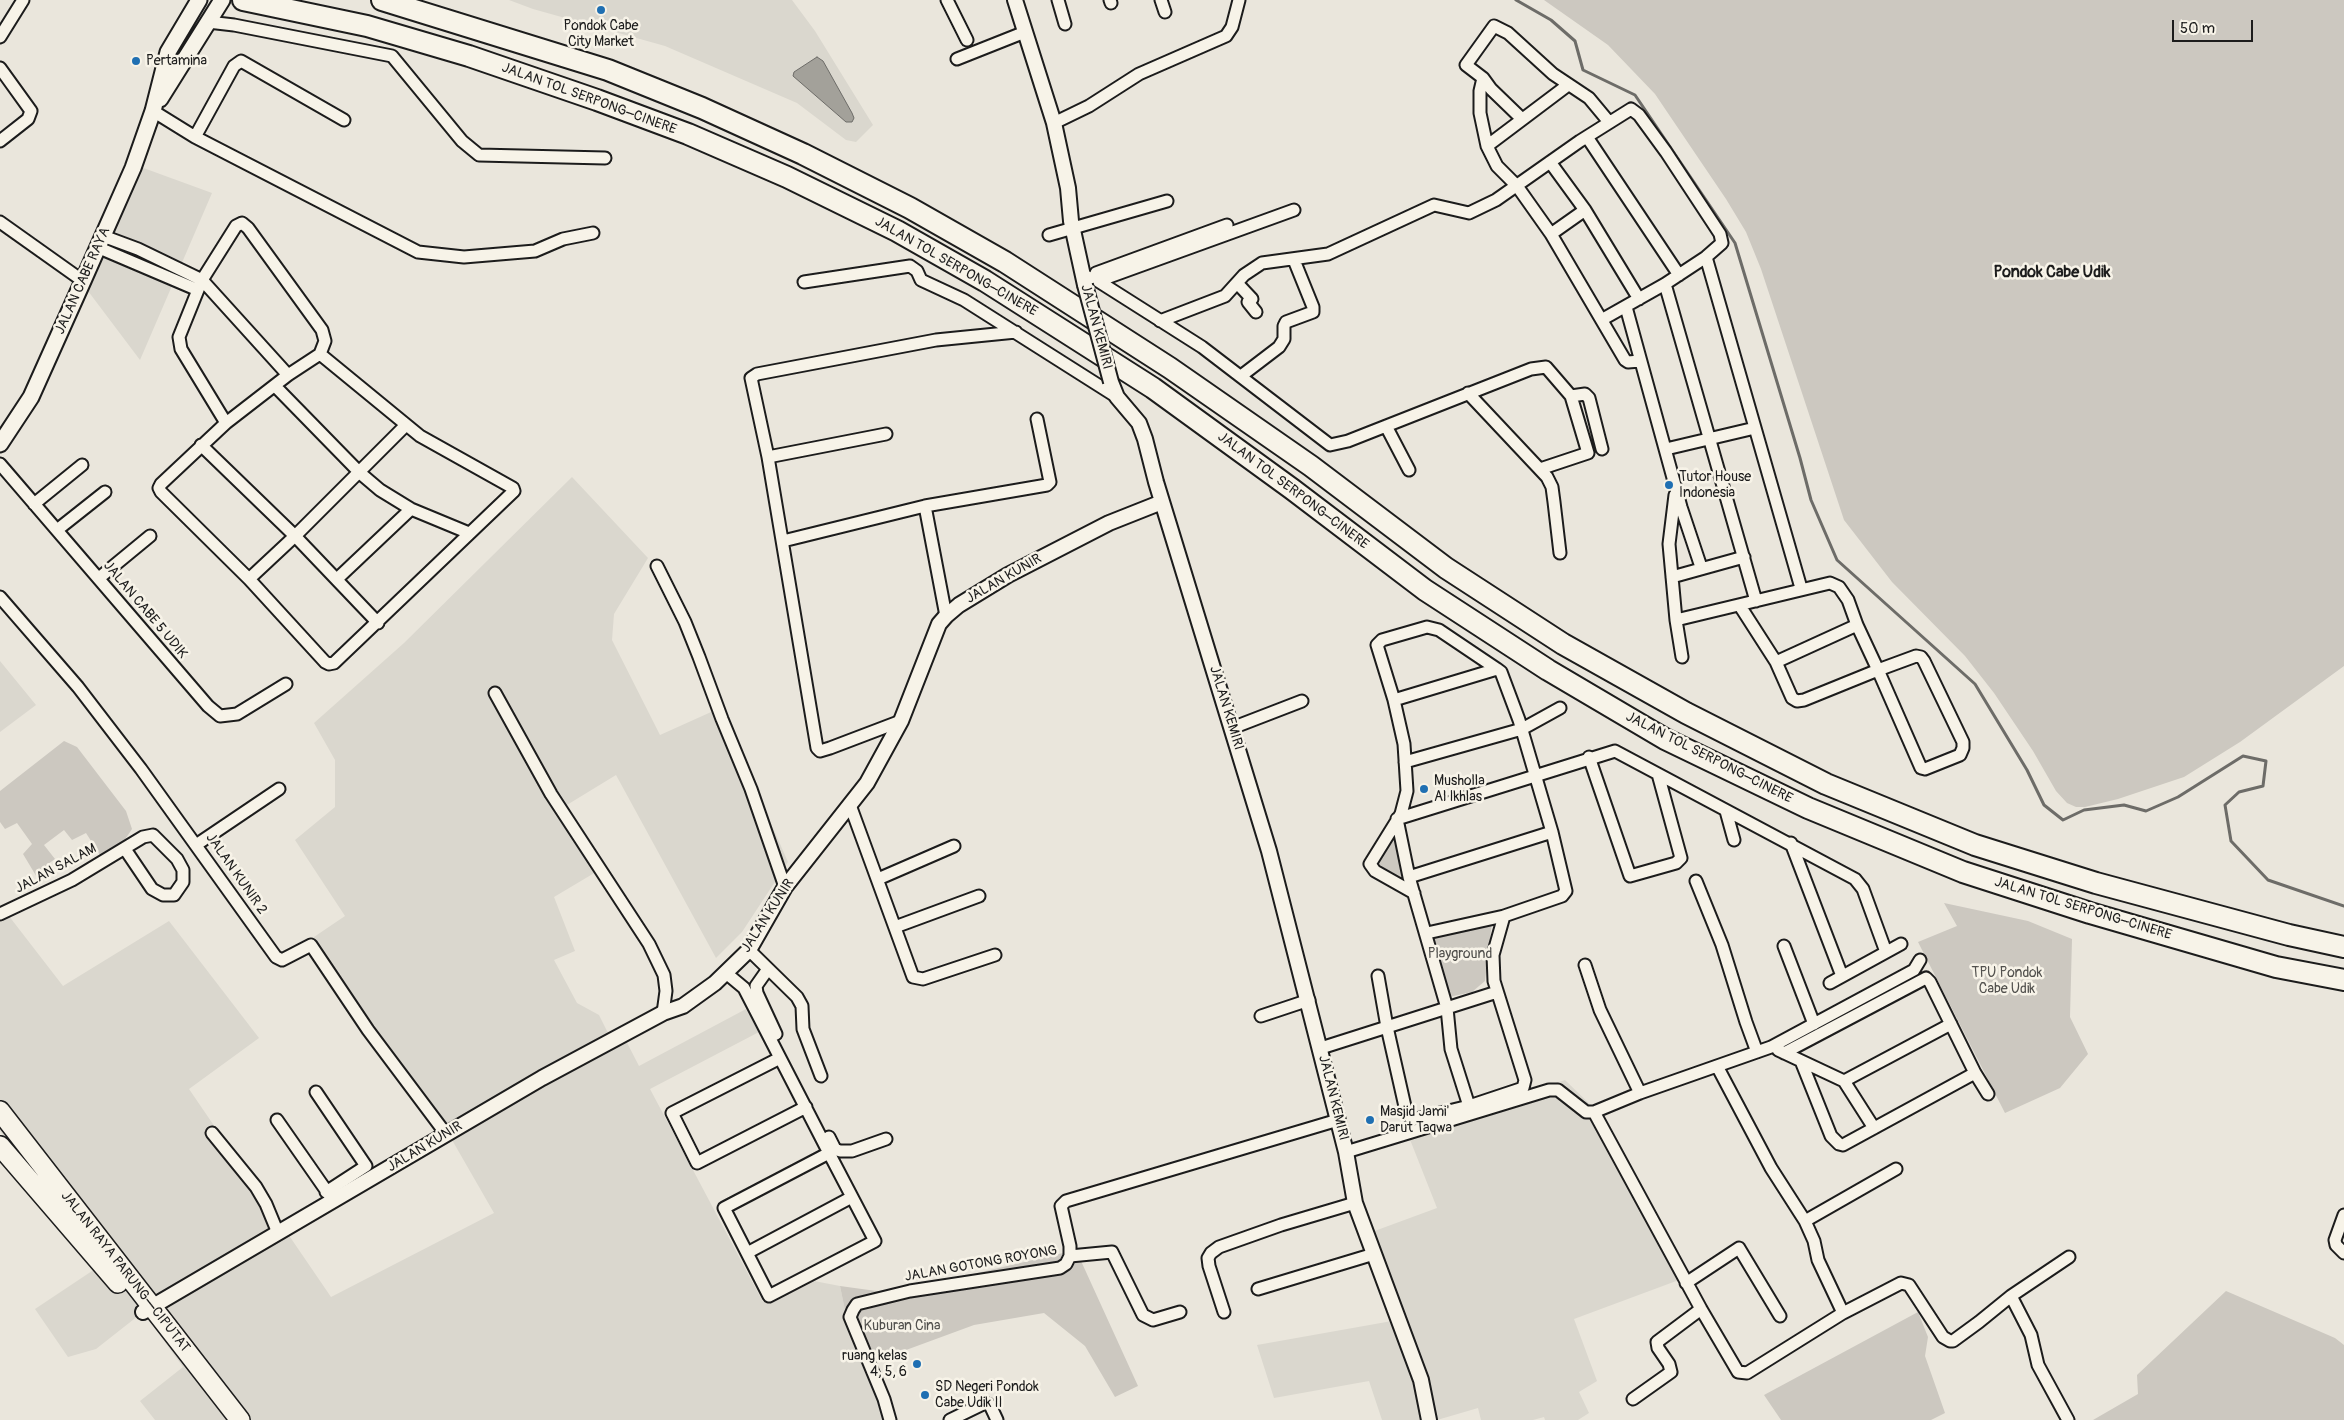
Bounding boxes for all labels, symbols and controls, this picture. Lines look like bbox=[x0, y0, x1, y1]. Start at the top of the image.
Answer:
marker: Pondok Cabe City Market bbox=[595, 4, 607, 16]
scale bar bbox=[2174, 10, 2255, 42]
place label: Pondok Cabe City Market bbox=[564, 18, 638, 50]
text: 50 m bbox=[2180, 19, 2215, 38]
place label: Pertamina bbox=[146, 53, 207, 69]
marker: Pertamina bbox=[130, 55, 142, 67]
street label: JALAN TOL SERPONG–CINERE bbox=[499, 60, 679, 138]
street label: JALAN TOL SERPONG–CINERE bbox=[872, 214, 1040, 320]
street label: JALAN CABE RAYA bbox=[52, 225, 114, 337]
district label: Pondok Cabe Udik bbox=[1993, 263, 2111, 283]
street label: JALAN KEMIRI bbox=[1077, 283, 1115, 371]
street label: JALAN TOL SERPONG–CINERE bbox=[1214, 429, 1372, 553]
place label: Tutor House Indonesia bbox=[1679, 469, 1751, 502]
marker: Tutor House Indonesia bbox=[1663, 479, 1675, 491]
street label: JALAN KUNIR bbox=[963, 551, 1045, 607]
street label: JALAN CABE 5 UDIK bbox=[99, 558, 191, 662]
street label: JALAN KEMIRI bbox=[1205, 664, 1247, 752]
street label: JALAN TOL SERPONG–CINERE bbox=[1623, 709, 1795, 807]
place label: Musholla Al Ikhlas bbox=[1434, 773, 1485, 806]
marker: Musholla Al Ikhlas bbox=[1418, 783, 1430, 795]
street label: JALAN KUNIR 2 bbox=[202, 830, 270, 918]
street label: JALAN SALAM bbox=[13, 841, 99, 897]
street label: JALAN TOL SERPONG–CINERE bbox=[1992, 874, 2174, 944]
street label: JALAN KUNIR bbox=[738, 876, 798, 956]
park label: Playground bbox=[1428, 946, 1492, 962]
park label: TPU Pondok Cabe Udik bbox=[1972, 965, 2042, 998]
street label: JALAN KEMIRI bbox=[1314, 1054, 1352, 1142]
place label: Masjid Jami' Darut Taqwa bbox=[1380, 1104, 1452, 1136]
marker: Masjid Jami' Darut Taqwa bbox=[1364, 1114, 1376, 1126]
street label: JALAN KUNIR bbox=[384, 1118, 466, 1176]
street label: JALAN RAYA PARUNG—CIPUTAT bbox=[57, 1188, 193, 1356]
street label: JALAN GOTONG ROYONG bbox=[903, 1242, 1059, 1286]
park label: Kuburan Cina bbox=[864, 1318, 940, 1334]
place label: ruang kelas 4, 5, 6 bbox=[842, 1348, 907, 1380]
marker: ruang kelas 4, 5, 6 bbox=[911, 1358, 923, 1370]
place label: SD Negeri Pondok Cabe Udik II bbox=[935, 1379, 1039, 1411]
marker: SD Negeri Pondok Cabe Udik II bbox=[919, 1389, 931, 1401]

